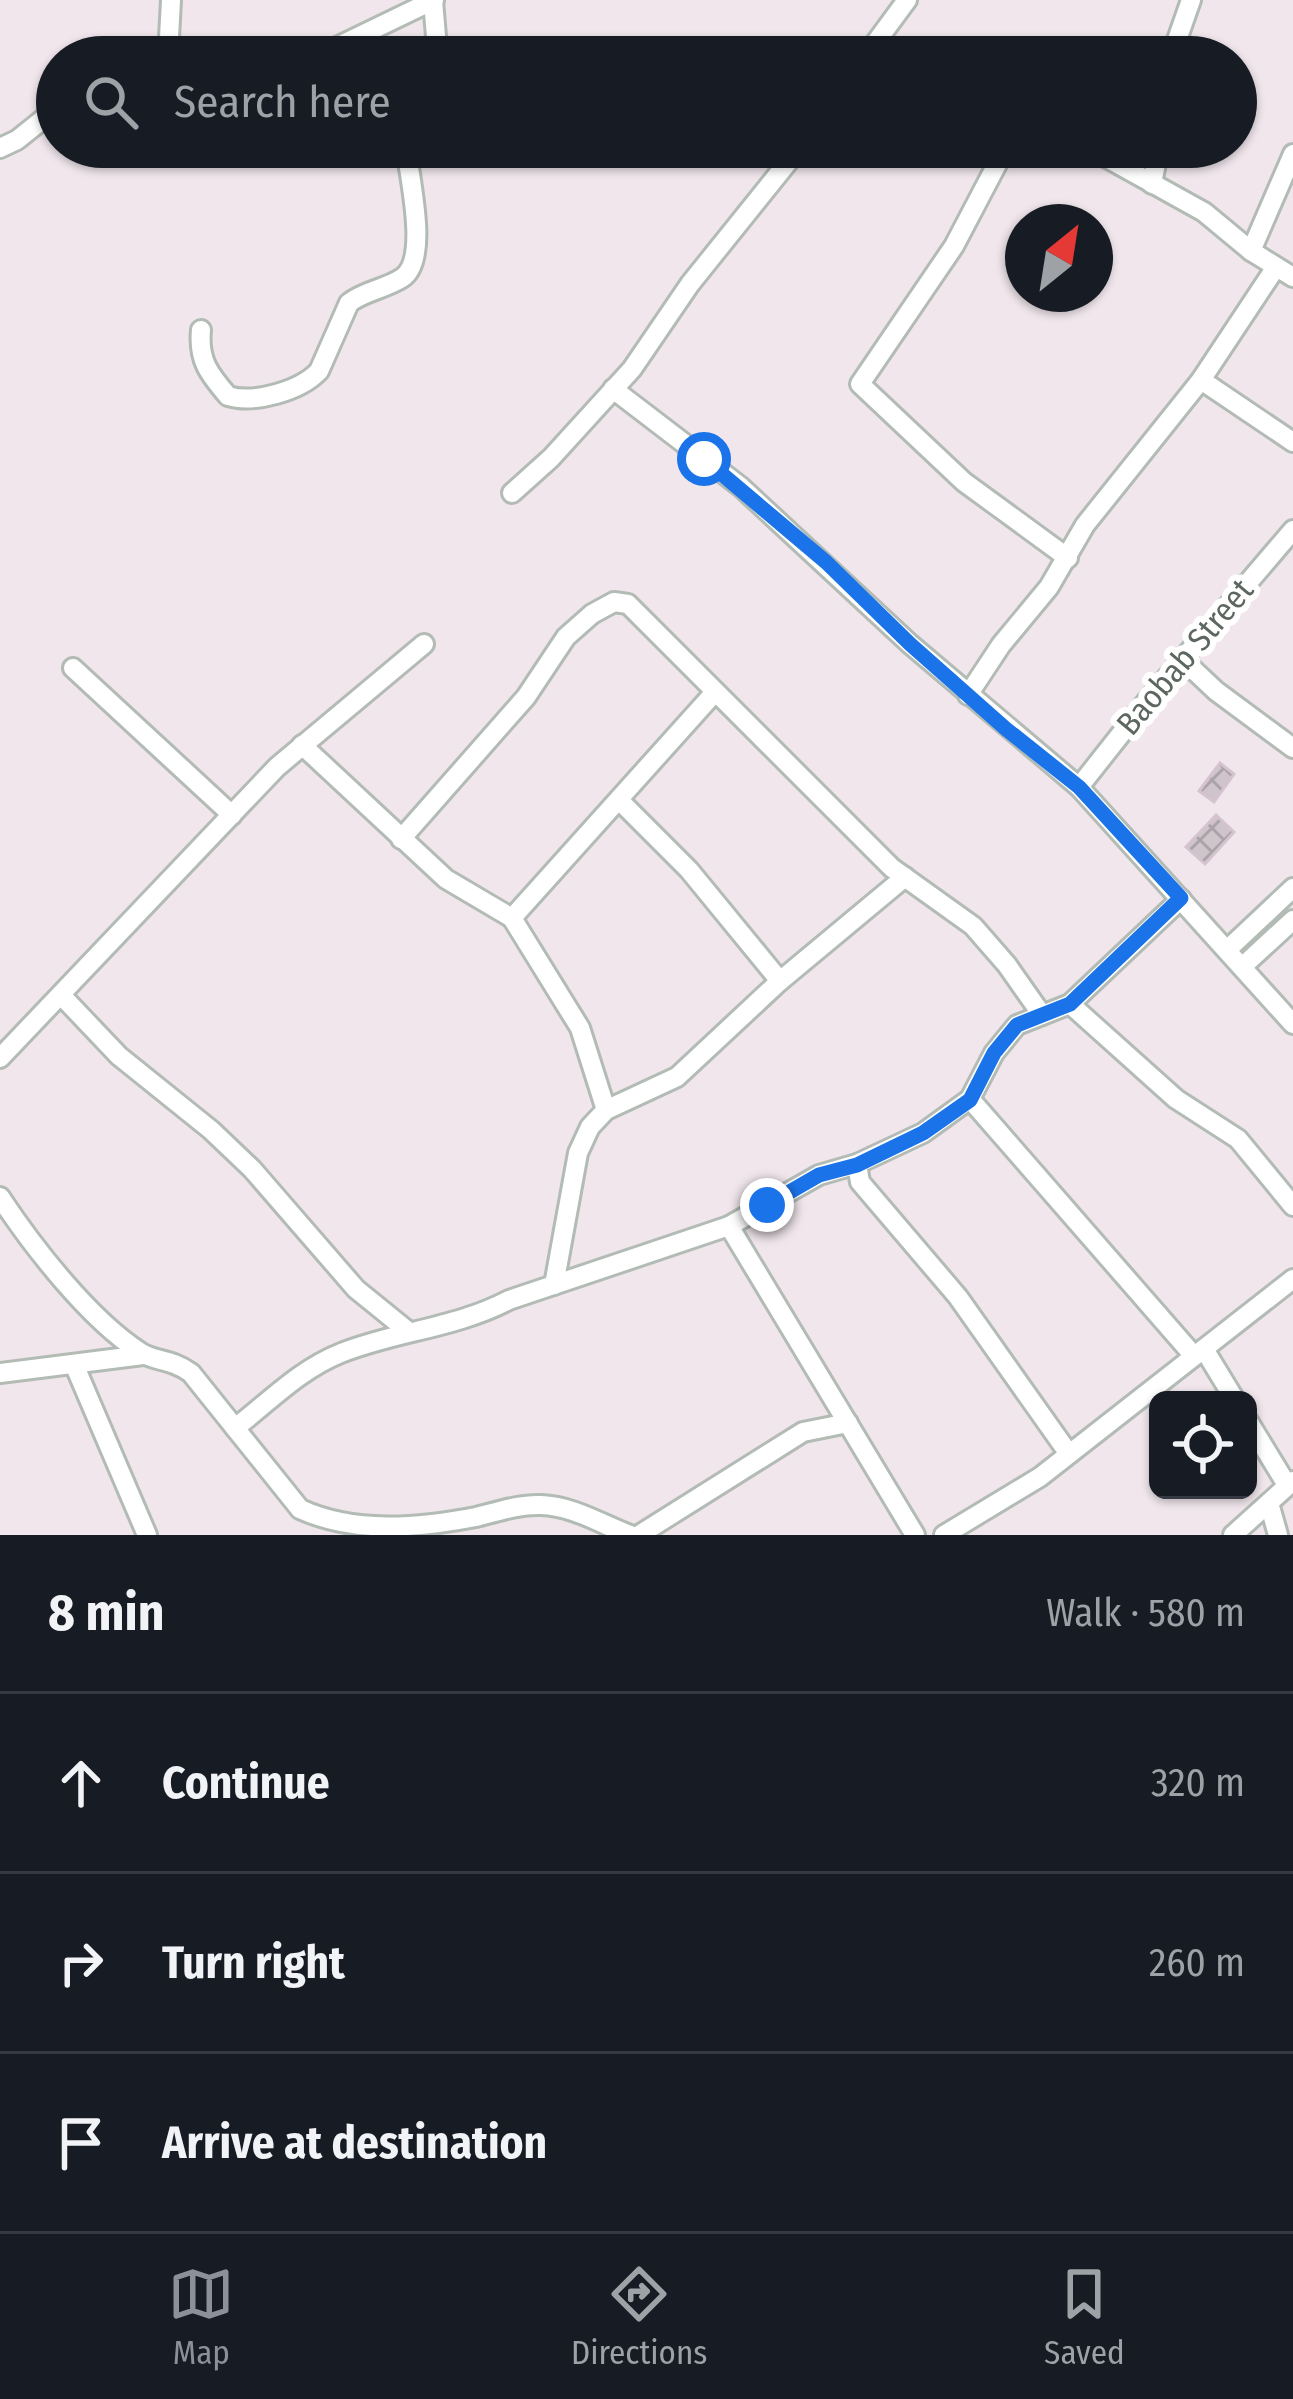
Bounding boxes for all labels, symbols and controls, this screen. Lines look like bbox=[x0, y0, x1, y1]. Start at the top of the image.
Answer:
search box bbox=[36, 36, 1257, 168]
icon: search bbox=[78, 69, 144, 135]
text: Search here bbox=[174, 75, 391, 129]
north arrow bbox=[1005, 204, 1113, 312]
route start bbox=[677, 432, 731, 486]
street label: Baobab Street bbox=[1108, 571, 1262, 743]
route end bbox=[740, 1178, 794, 1232]
map controls bbox=[1149, 1391, 1257, 1499]
button: locate bbox=[1149, 1391, 1257, 1499]
text: 8 min bbox=[48, 1582, 164, 1644]
text: Walk · 580 m bbox=[1046, 1590, 1245, 1636]
icon: ahead bbox=[48, 1750, 114, 1816]
text: Continue bbox=[162, 1756, 330, 1810]
text: 320 m bbox=[1151, 1760, 1245, 1806]
icon: right bbox=[48, 1930, 114, 1996]
text: Turn right bbox=[162, 1936, 345, 1990]
text: 260 m bbox=[1149, 1940, 1245, 1986]
icon: arrive bbox=[48, 2110, 114, 2176]
text: Arrive at destination bbox=[162, 2116, 547, 2170]
tab: Map bbox=[168, 2261, 234, 2373]
tab: Directions bbox=[571, 2261, 707, 2373]
tab: Saved bbox=[1044, 2261, 1125, 2373]

